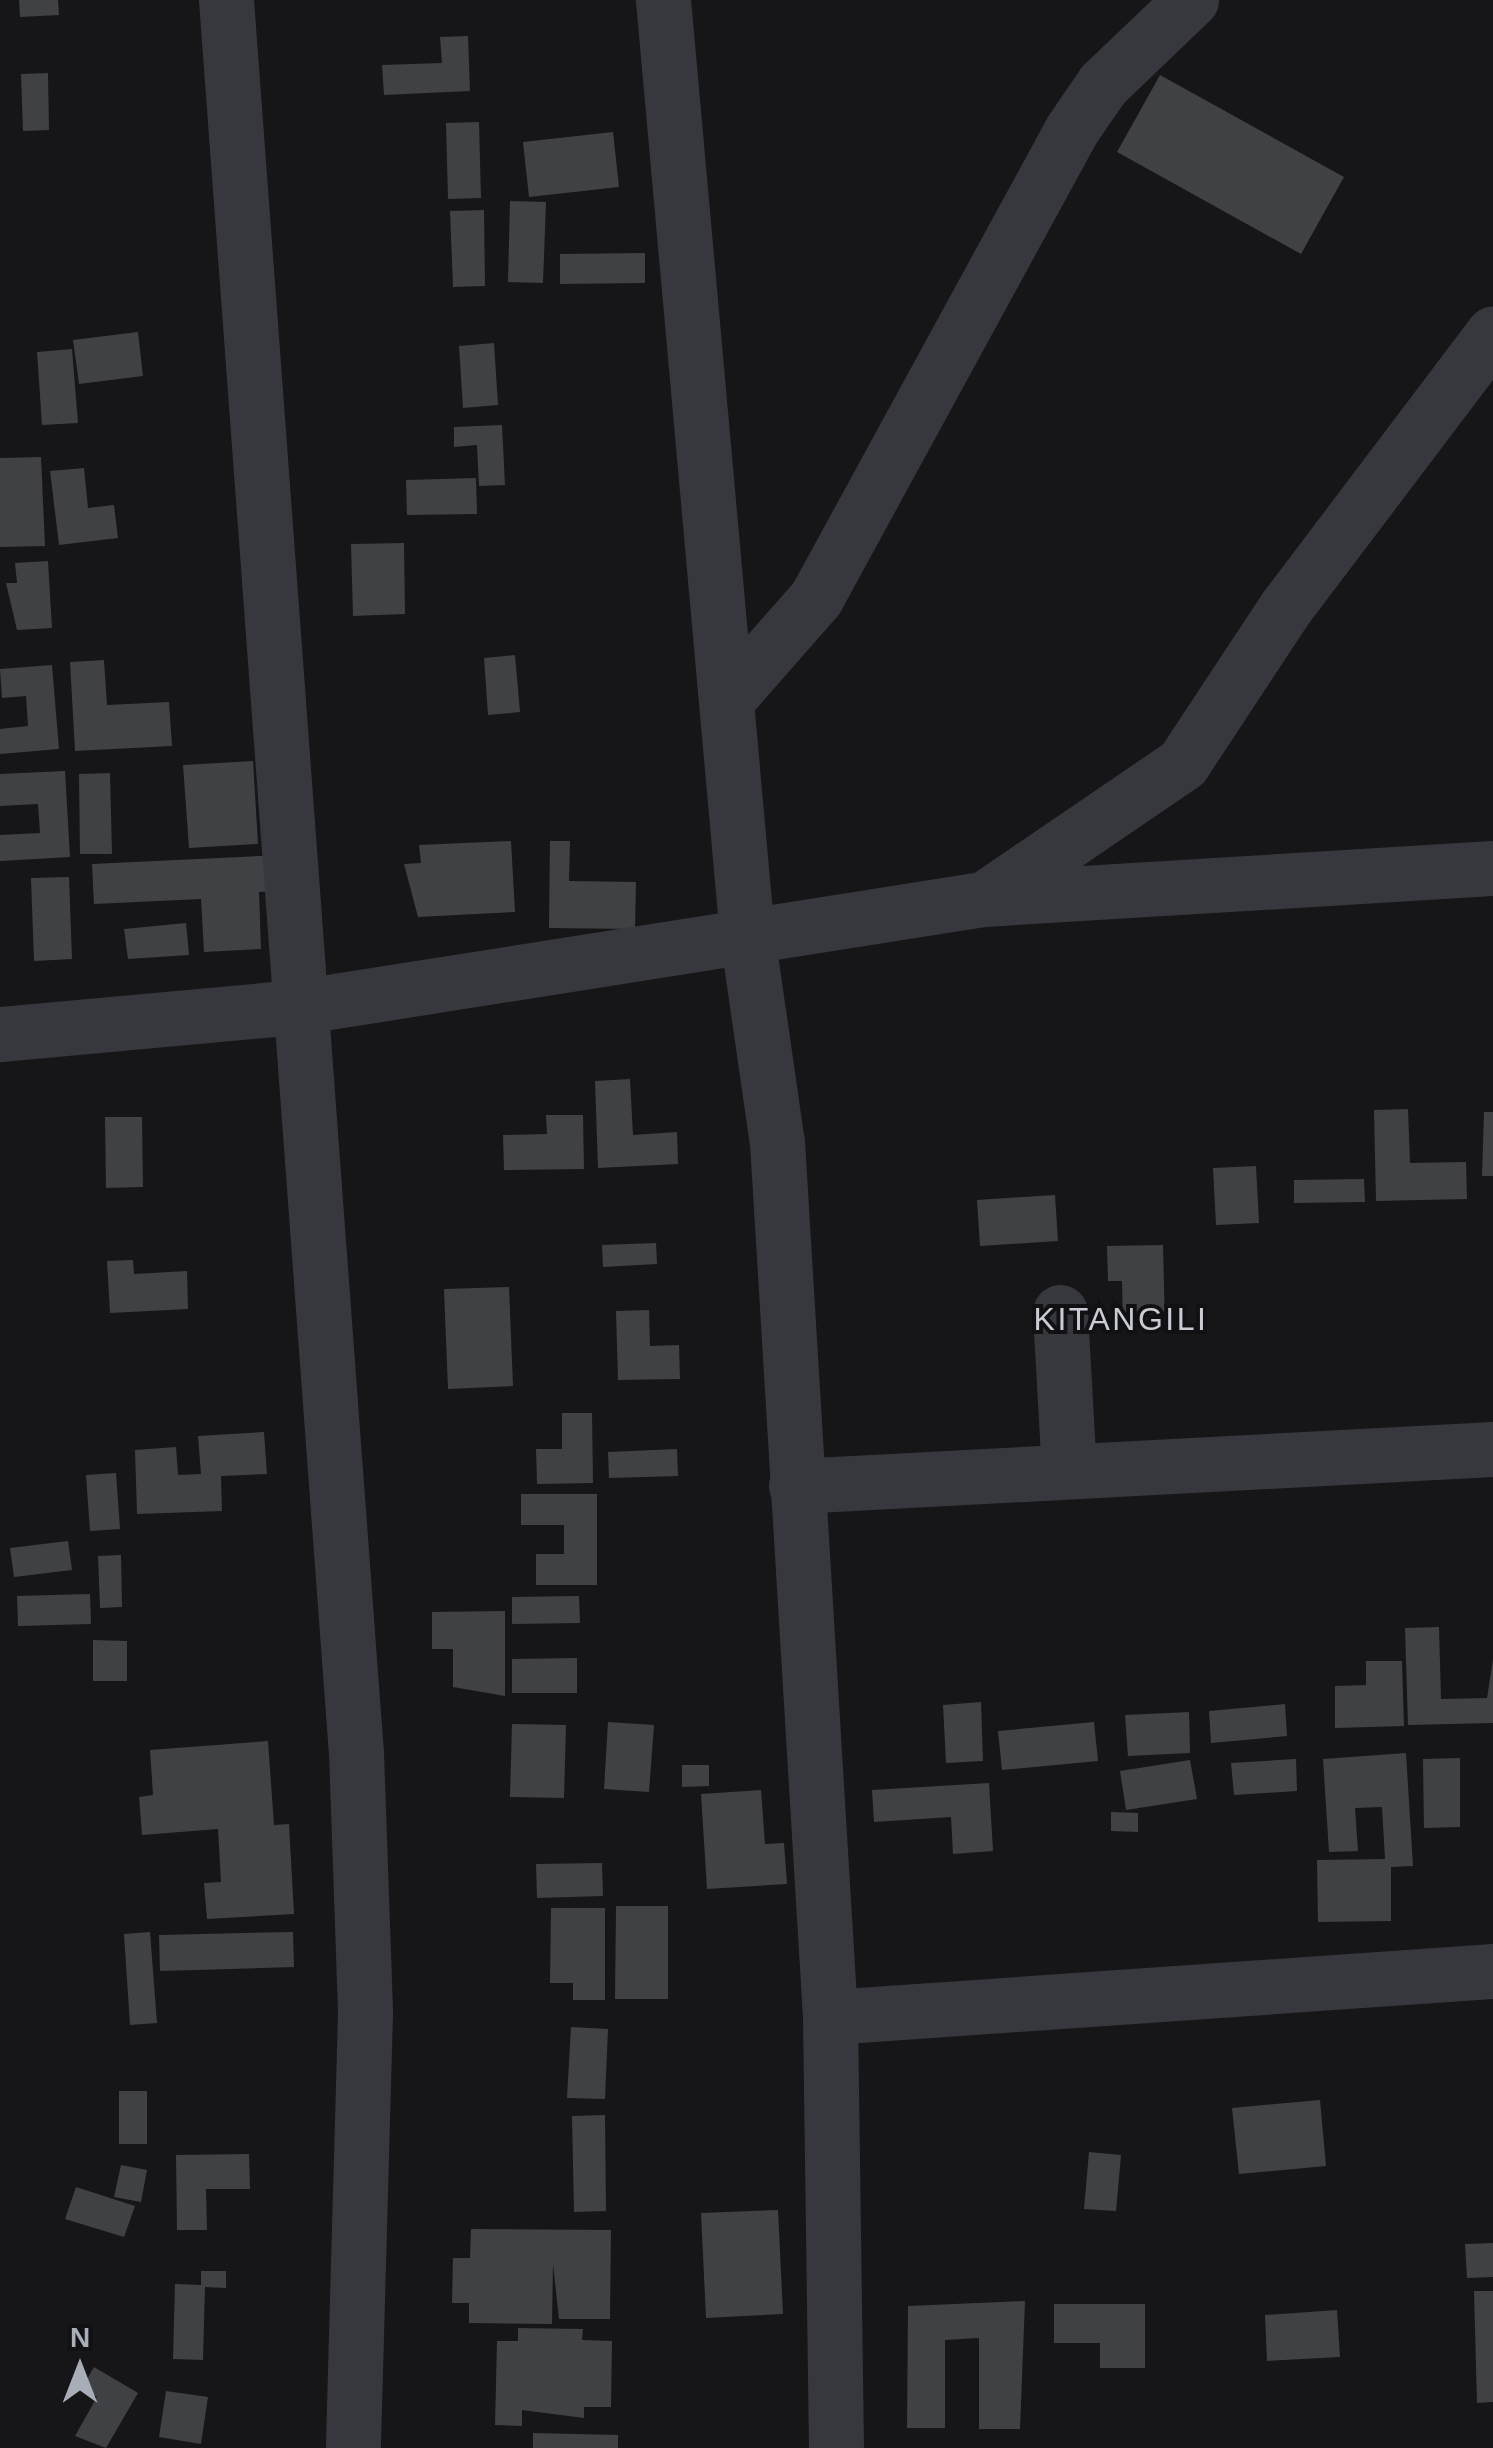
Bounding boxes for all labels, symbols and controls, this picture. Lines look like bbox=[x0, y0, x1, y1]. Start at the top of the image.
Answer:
district label: KITANGILI bbox=[1034, 1300, 1208, 1338]
north arrow bbox=[30, 2318, 130, 2418]
text: N bbox=[70, 2322, 90, 2353]

